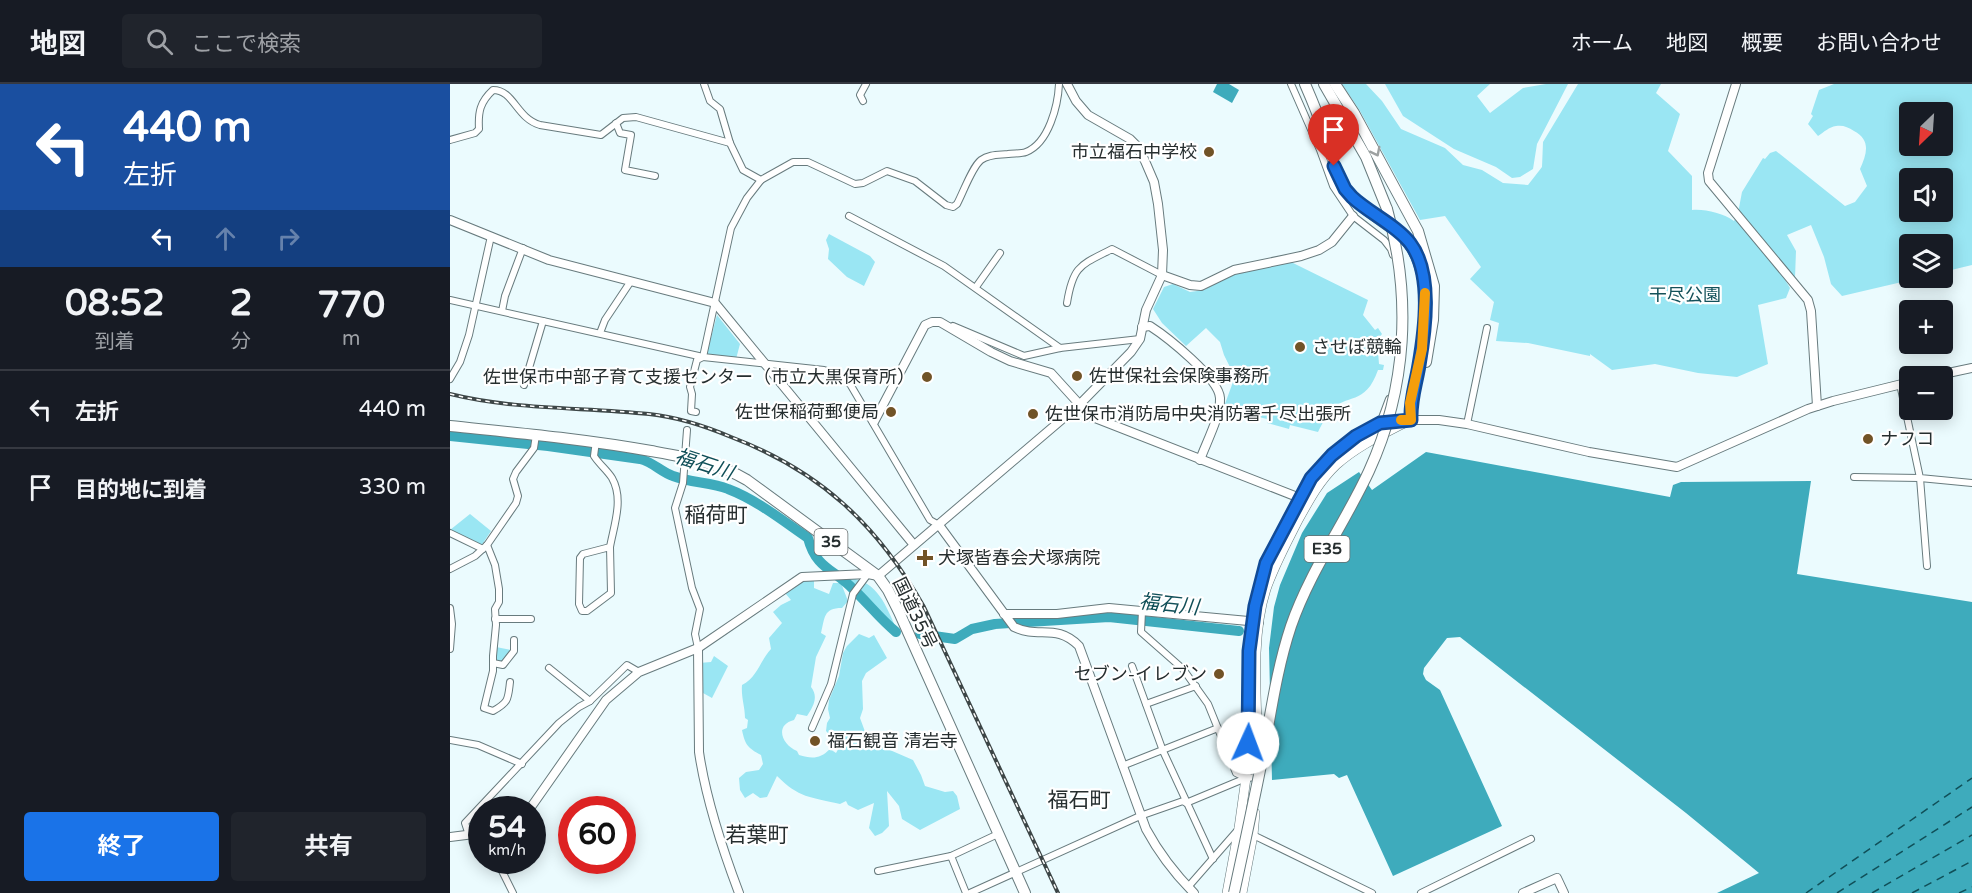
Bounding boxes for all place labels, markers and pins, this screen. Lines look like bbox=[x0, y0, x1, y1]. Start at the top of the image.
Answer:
pin bbox=[1308, 104, 1359, 166]
place label: 市立福石中学校 bbox=[1071, 141, 1197, 163]
marker: 市立福石中学校 bbox=[1202, 145, 1216, 159]
place label: させぼ競輪 bbox=[1312, 336, 1402, 358]
marker: させぼ競輪 bbox=[1293, 340, 1307, 354]
place label: 佐世保社会保険事務所 bbox=[1089, 365, 1269, 387]
place label: 佐世保市中部子育て支援センター（市立大黒保育所） bbox=[483, 366, 915, 388]
marker: 佐世保社会保険事務所 bbox=[1070, 369, 1084, 383]
marker: 佐世保市中部子育て支援センター（市立大黒保育所） bbox=[920, 370, 934, 384]
place label: 佐世保稲荷郵便局 bbox=[735, 401, 879, 423]
place label: 佐世保市消防局中央消防署千尽出張所 bbox=[1045, 403, 1351, 425]
marker: 佐世保稲荷郵便局 bbox=[884, 405, 898, 419]
marker: 佐世保市消防局中央消防署千尽出張所 bbox=[1026, 407, 1040, 421]
place label: ナフコ bbox=[1880, 428, 1934, 450]
marker: ナフコ bbox=[1861, 432, 1875, 446]
place label: 犬塚皆春会犬塚病院 bbox=[938, 547, 1100, 569]
marker: 犬塚皆春会犬塚病院 bbox=[916, 549, 934, 567]
place label: セブン-イレブン bbox=[1074, 663, 1207, 685]
marker: セブン-イレブン bbox=[1212, 667, 1226, 681]
place label: 福石観音 清岩寺 bbox=[827, 730, 958, 752]
marker: 福石観音 清岩寺 bbox=[808, 734, 822, 748]

